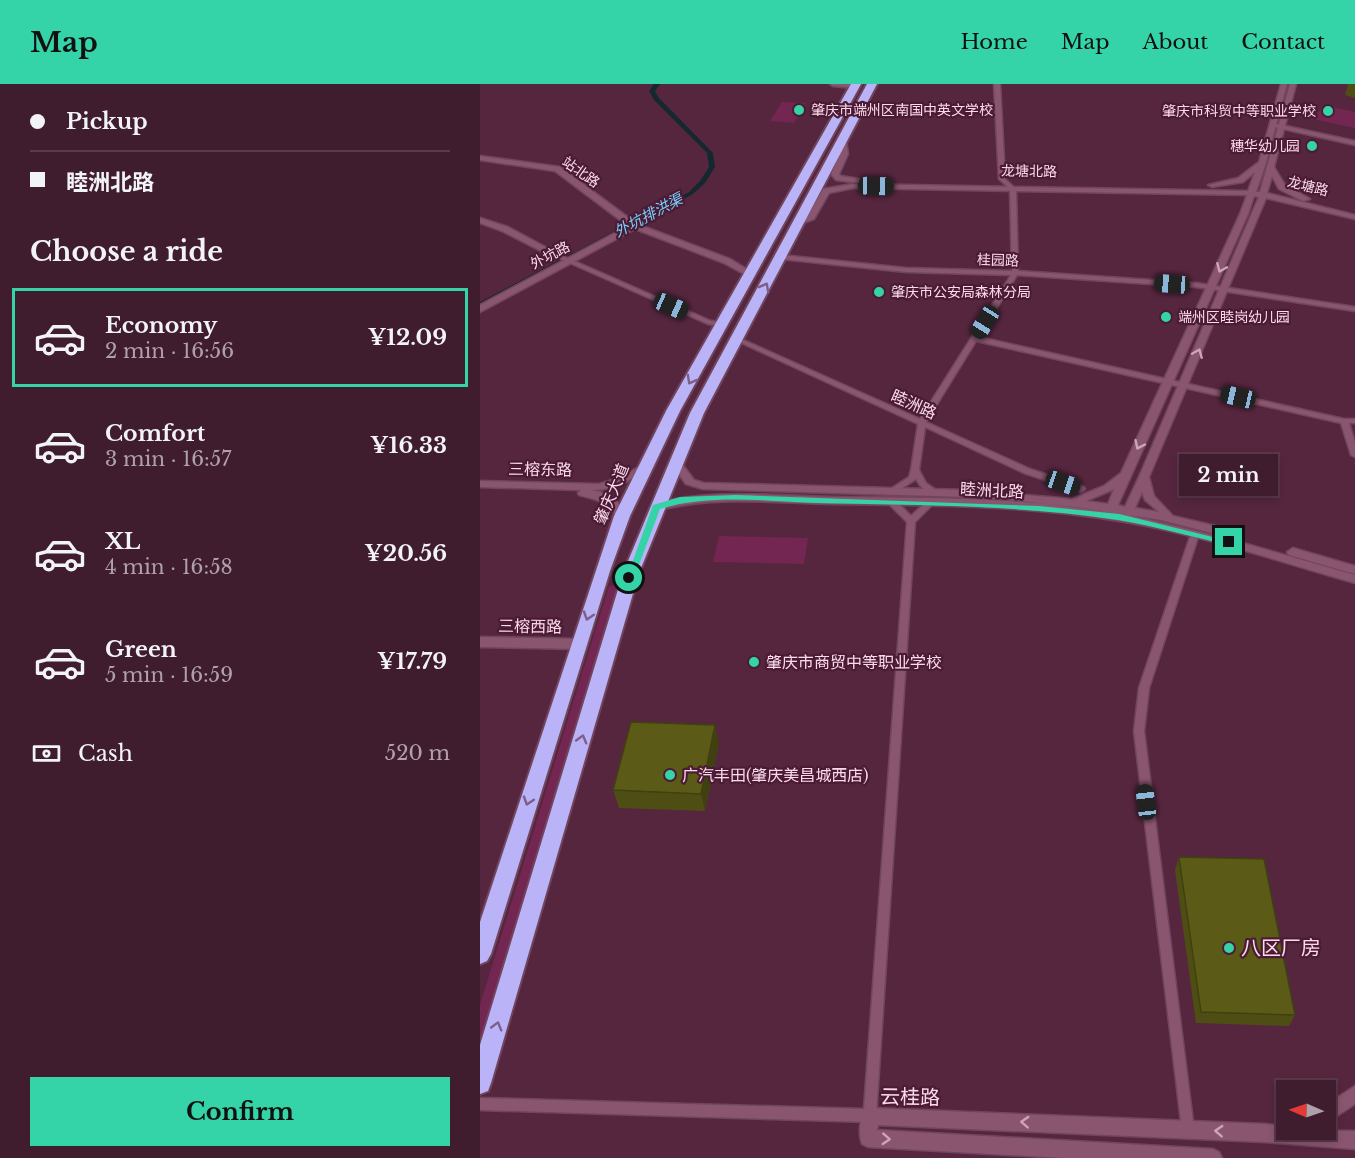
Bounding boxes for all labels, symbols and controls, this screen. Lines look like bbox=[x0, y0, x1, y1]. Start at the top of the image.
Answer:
text: Map bbox=[30, 25, 98, 60]
text: Home bbox=[961, 29, 1028, 55]
text: Map bbox=[1061, 29, 1109, 55]
text: About bbox=[1142, 29, 1208, 55]
text: Contact bbox=[1241, 29, 1325, 55]
place label: 肇庆市端州区南国中英文学校 bbox=[811, 101, 993, 119]
place label: 肇庆市科贸中等职业学校 bbox=[1162, 102, 1316, 120]
marker: 肇庆市端州区南国中英文学校 bbox=[792, 103, 806, 117]
marker: 肇庆市科贸中等职业学校 bbox=[1321, 104, 1335, 118]
text: Pickup bbox=[66, 108, 148, 135]
place label: 穗华幼儿园 bbox=[1230, 137, 1300, 155]
marker: 穗华幼儿园 bbox=[1305, 139, 1319, 153]
street label: 站北路 bbox=[559, 153, 603, 191]
street label: 龙塘北路 bbox=[1001, 162, 1057, 180]
text: 睦洲北路 bbox=[66, 169, 154, 196]
street label: 龙塘路 bbox=[1285, 172, 1331, 200]
car bbox=[858, 177, 894, 195]
water label: 外坑排洪渠 bbox=[610, 188, 687, 241]
text: Choose a ride bbox=[30, 235, 223, 268]
street label: 外坑路 bbox=[527, 237, 573, 273]
street label: 桂园路 bbox=[977, 250, 1019, 270]
one-way arrow bbox=[1216, 262, 1228, 273]
car bbox=[1153, 274, 1191, 294]
one-way arrow bbox=[758, 283, 769, 294]
place label: 肇庆市公安局森林分局 bbox=[891, 283, 1031, 301]
marker: 肇庆市公安局森林分局 bbox=[872, 285, 886, 299]
car bbox=[651, 290, 691, 322]
car bbox=[968, 302, 1002, 342]
place label: 端州区睦岗幼儿园 bbox=[1178, 308, 1290, 326]
marker: 端州区睦岗幼儿园 bbox=[1159, 310, 1173, 324]
icon: car bbox=[33, 311, 87, 365]
text: Economy bbox=[105, 312, 217, 339]
text: ¥12.09 bbox=[368, 324, 447, 351]
text: 2 min · 16:56 bbox=[105, 339, 234, 363]
one-way arrow bbox=[1191, 348, 1203, 359]
one-way arrow bbox=[687, 374, 698, 384]
car bbox=[1218, 384, 1258, 410]
street label: 睦洲路 bbox=[888, 385, 940, 423]
icon: car bbox=[33, 419, 87, 473]
text: Comfort bbox=[105, 420, 205, 447]
text: ¥16.33 bbox=[370, 432, 447, 459]
one-way arrow bbox=[1135, 439, 1147, 450]
text: 3 min · 16:57 bbox=[105, 447, 231, 471]
callout: 2 min bbox=[1180, 455, 1278, 497]
street label: 三榕东路 bbox=[508, 458, 572, 480]
street label: 肇庆大道 bbox=[589, 461, 633, 527]
text: 2 min bbox=[1197, 463, 1260, 487]
car bbox=[1043, 469, 1083, 497]
street label: 睦洲北路 bbox=[960, 478, 1024, 502]
icon: car bbox=[33, 527, 87, 581]
text: XL bbox=[105, 528, 140, 555]
route end bbox=[1215, 528, 1242, 555]
text: ¥20.56 bbox=[364, 540, 447, 567]
text: 4 min · 16:58 bbox=[105, 555, 233, 579]
route start bbox=[615, 564, 642, 591]
one-way arrow bbox=[582, 610, 595, 621]
street label: 三榕西路 bbox=[498, 615, 562, 637]
icon: car bbox=[33, 635, 87, 689]
text: Green bbox=[105, 636, 177, 663]
text: ¥17.79 bbox=[377, 648, 447, 675]
place label: 肇庆市商贸中等职业学校 bbox=[766, 652, 942, 672]
marker: 肇庆市商贸中等职业学校 bbox=[747, 655, 761, 669]
text: 5 min · 16:59 bbox=[105, 663, 233, 687]
one-way arrow bbox=[575, 734, 587, 745]
icon: cash bbox=[30, 737, 63, 770]
text: Cash bbox=[78, 740, 133, 767]
text: 520 m bbox=[385, 741, 450, 765]
place label: 广汽丰田(肇庆美昌城西店) bbox=[682, 765, 869, 785]
marker: 广汽丰田(肇庆美昌城西店) bbox=[663, 768, 677, 782]
car bbox=[1135, 783, 1157, 821]
one-way arrow bbox=[523, 795, 536, 806]
place label: 八区厂房 bbox=[1241, 936, 1321, 960]
marker: 八区厂房 bbox=[1222, 941, 1236, 955]
one-way arrow bbox=[490, 1021, 502, 1032]
button: Confirm bbox=[30, 1077, 450, 1146]
north arrow bbox=[1276, 1080, 1336, 1140]
map controls bbox=[1276, 1080, 1336, 1140]
street label: 云桂路 bbox=[880, 1084, 940, 1110]
one-way arrow bbox=[1020, 1116, 1029, 1129]
one-way arrow bbox=[1215, 1125, 1224, 1138]
one-way arrow bbox=[881, 1132, 890, 1145]

